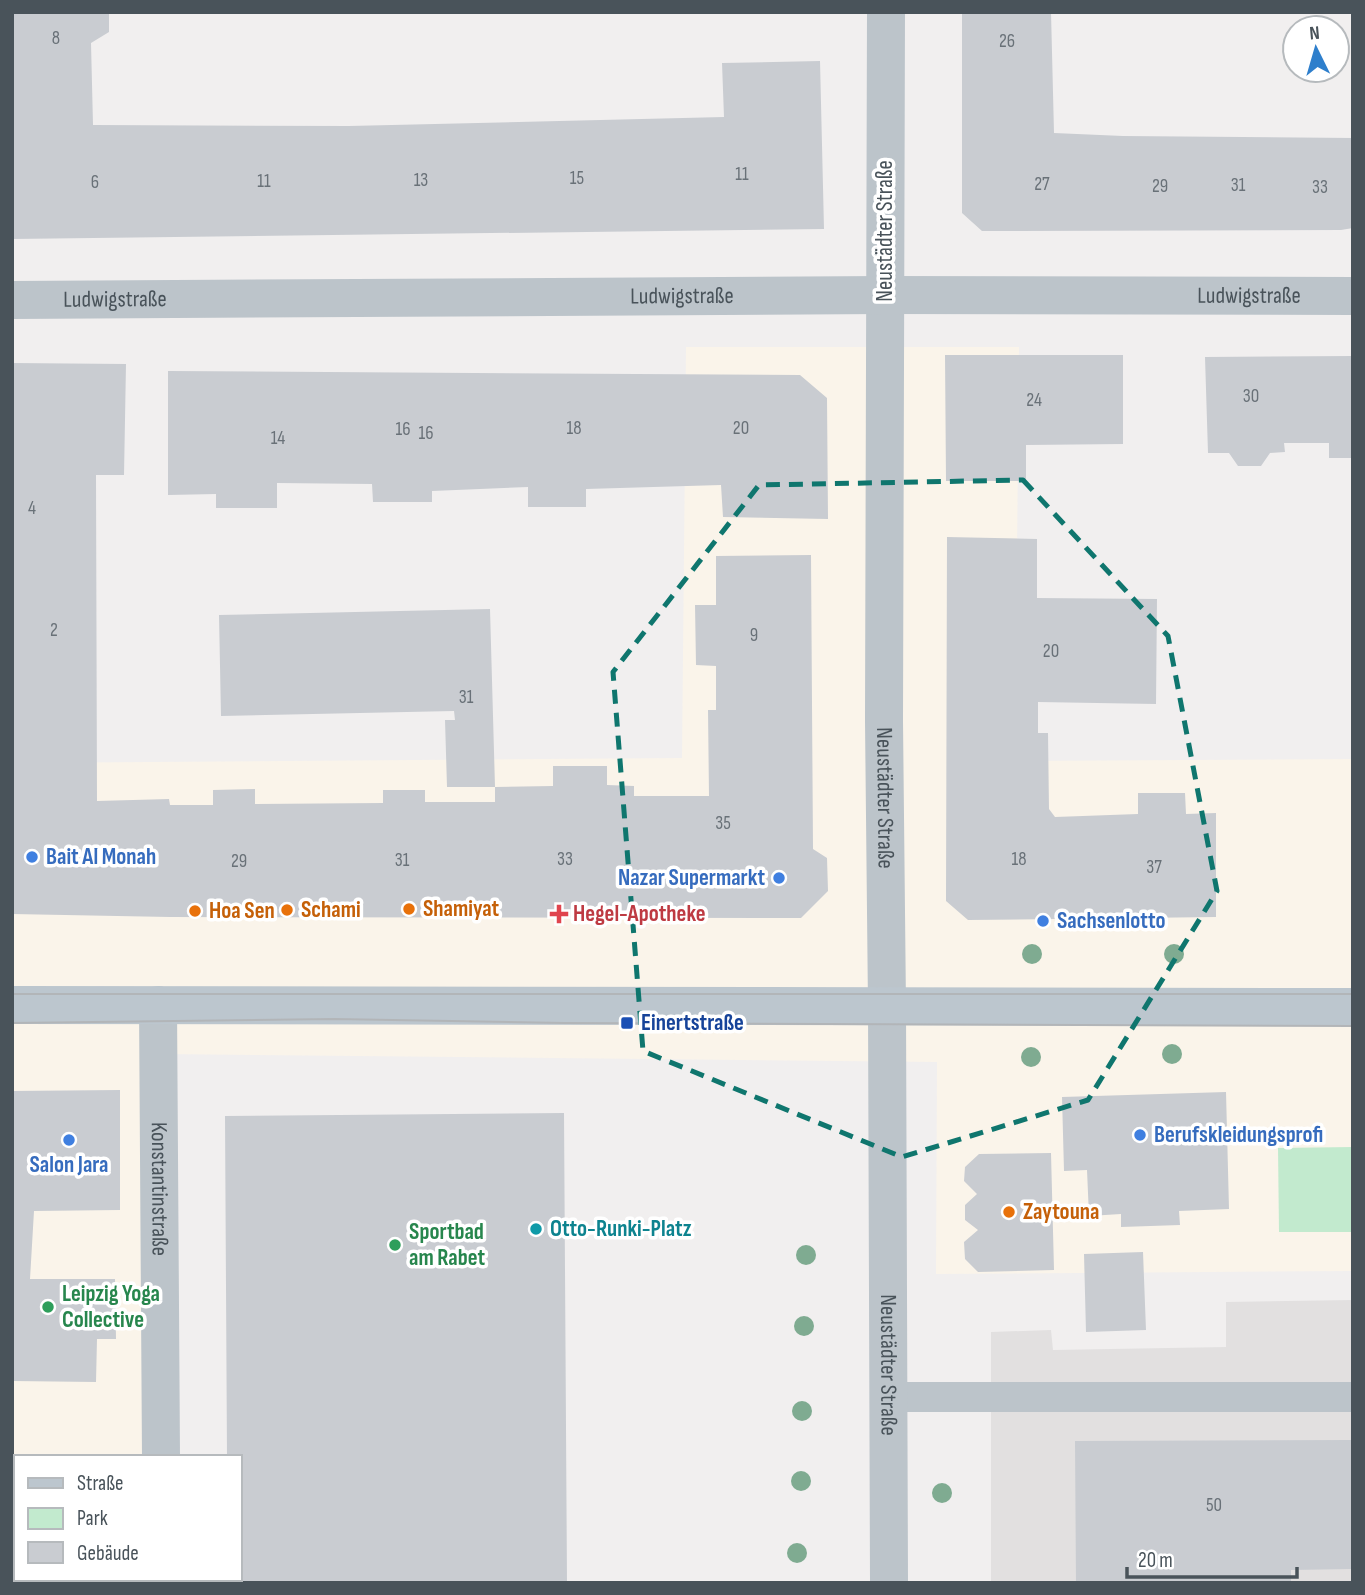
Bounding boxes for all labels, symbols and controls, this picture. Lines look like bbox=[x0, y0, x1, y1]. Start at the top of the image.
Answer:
north arrow bbox=[1281, 14, 1351, 84]
text: N bbox=[1309, 22, 1321, 45]
house number: 8 bbox=[52, 27, 60, 50]
house number: 26 bbox=[999, 30, 1015, 53]
street label: Neustädter Straße bbox=[871, 160, 899, 302]
house number: 11 bbox=[735, 163, 749, 186]
house number: 15 bbox=[570, 167, 584, 190]
house number: 13 bbox=[414, 169, 428, 192]
house number: 11 bbox=[257, 170, 271, 193]
house number: 6 bbox=[91, 171, 99, 194]
house number: 27 bbox=[1034, 173, 1050, 196]
house number: 31 bbox=[1231, 174, 1246, 197]
house number: 29 bbox=[1152, 175, 1168, 198]
house number: 33 bbox=[1312, 176, 1328, 199]
street label: Ludwigstraße bbox=[630, 282, 734, 310]
street label: Ludwigstraße bbox=[1197, 282, 1301, 310]
street label: Ludwigstraße bbox=[63, 285, 167, 314]
house number: 30 bbox=[1243, 385, 1259, 408]
house number: 24 bbox=[1026, 389, 1042, 412]
house number: 18 bbox=[567, 417, 581, 440]
house number: 20 bbox=[733, 417, 749, 440]
house number: 16 bbox=[396, 418, 410, 441]
house number: 16 bbox=[419, 422, 433, 445]
house number: 14 bbox=[271, 427, 285, 450]
house number: 4 bbox=[28, 497, 36, 520]
house number: 2 bbox=[50, 619, 58, 642]
house number: 9 bbox=[750, 624, 758, 647]
house number: 20 bbox=[1043, 640, 1059, 663]
house number: 31 bbox=[459, 686, 474, 709]
street label: Neustädter Straße bbox=[870, 727, 900, 869]
house number: 35 bbox=[715, 812, 731, 835]
place label: Bait Al Monah bbox=[46, 843, 156, 871]
house number: 33 bbox=[557, 848, 573, 871]
house number: 18 bbox=[1012, 848, 1026, 871]
marker: Bait Al Monah bbox=[24, 849, 40, 865]
house number: 31 bbox=[395, 849, 410, 872]
house number: 29 bbox=[231, 850, 247, 873]
house number: 37 bbox=[1146, 856, 1162, 879]
place label: Nazar Supermarkt bbox=[618, 864, 765, 892]
marker: Nazar Supermarkt bbox=[771, 870, 787, 886]
place label: Shamiyat bbox=[423, 895, 500, 923]
place label: Schami bbox=[301, 896, 361, 924]
place label: Hoa Sen bbox=[209, 897, 275, 925]
place label: Hegel-Apotheke bbox=[573, 900, 706, 928]
marker: Shamiyat bbox=[401, 901, 417, 917]
marker: Schami bbox=[279, 902, 295, 918]
marker: Hoa Sen bbox=[187, 903, 203, 919]
marker: Hegel-Apotheke bbox=[551, 906, 567, 922]
place label: Sachsenlotto bbox=[1057, 907, 1165, 935]
marker: Sachsenlotto bbox=[1035, 913, 1051, 929]
place label: Einertstraße bbox=[641, 1009, 744, 1037]
marker: Einertstraße bbox=[619, 1015, 635, 1031]
place label: Berufskleidungsprofi bbox=[1154, 1121, 1323, 1149]
street label: Konstantinstraße bbox=[145, 1122, 174, 1256]
marker: Berufskleidungsprofi bbox=[1132, 1127, 1148, 1143]
marker: Salon Jara bbox=[61, 1132, 77, 1148]
place label: Salon Jara bbox=[29, 1151, 109, 1179]
place label: Zaytouna bbox=[1023, 1198, 1099, 1226]
marker: Zaytouna bbox=[1001, 1204, 1017, 1220]
place label: Otto-Runki-Platz bbox=[550, 1215, 692, 1243]
place label: Sportbad am Rabet bbox=[409, 1218, 485, 1272]
marker: Otto-Runki-Platz bbox=[528, 1221, 544, 1237]
marker: Sportbad am Rabet bbox=[387, 1237, 403, 1253]
place label: Leipzig Yoga Collective bbox=[62, 1280, 160, 1334]
street label: Neustädter Straße bbox=[874, 1294, 902, 1436]
marker: Leipzig Yoga Collective bbox=[40, 1299, 56, 1315]
legend bbox=[14, 1455, 242, 1581]
text: Straße bbox=[77, 1471, 123, 1496]
house number: 50 bbox=[1206, 1494, 1222, 1517]
text: Park bbox=[77, 1506, 108, 1531]
scale bar bbox=[1127, 1536, 1297, 1580]
text: Gebäude bbox=[77, 1541, 139, 1566]
text: 20 m bbox=[1138, 1548, 1173, 1573]

